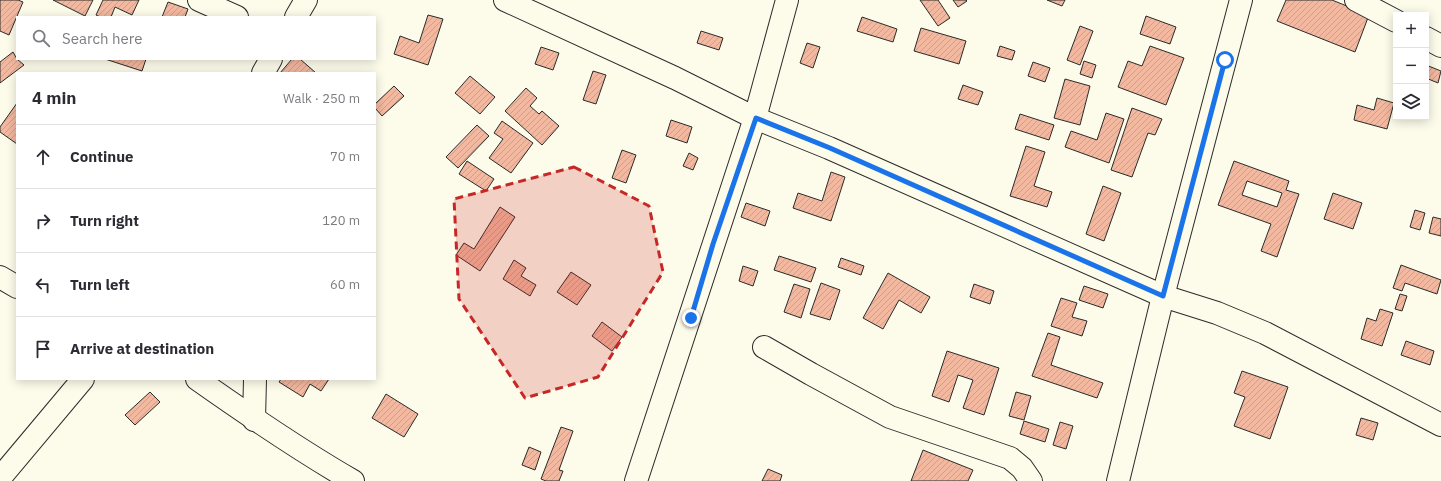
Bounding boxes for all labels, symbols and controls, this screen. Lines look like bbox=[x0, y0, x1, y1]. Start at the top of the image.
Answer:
map controls bbox=[1393, 12, 1429, 120]
button: + bbox=[1393, 12, 1429, 48]
search box bbox=[16, 16, 376, 60]
icon: search bbox=[30, 27, 52, 49]
text: Search here bbox=[62, 29, 142, 48]
button: − bbox=[1393, 48, 1429, 84]
route start bbox=[1216, 51, 1234, 69]
button: layers bbox=[1393, 84, 1429, 120]
text: 4 min bbox=[32, 87, 76, 109]
text: Walk · 250 m bbox=[283, 90, 360, 107]
icon: ahead bbox=[32, 146, 54, 168]
text: Continue bbox=[70, 147, 134, 166]
text: 70 m bbox=[330, 148, 360, 165]
icon: right bbox=[32, 210, 54, 232]
text: Turn right bbox=[70, 211, 139, 230]
text: 120 m bbox=[322, 212, 360, 229]
icon: left bbox=[32, 274, 54, 296]
text: Turn left bbox=[70, 275, 130, 294]
text: 60 m bbox=[330, 276, 360, 293]
route end bbox=[682, 309, 700, 327]
icon: arrive bbox=[32, 338, 54, 360]
text: Arrive at destination bbox=[70, 339, 214, 358]

